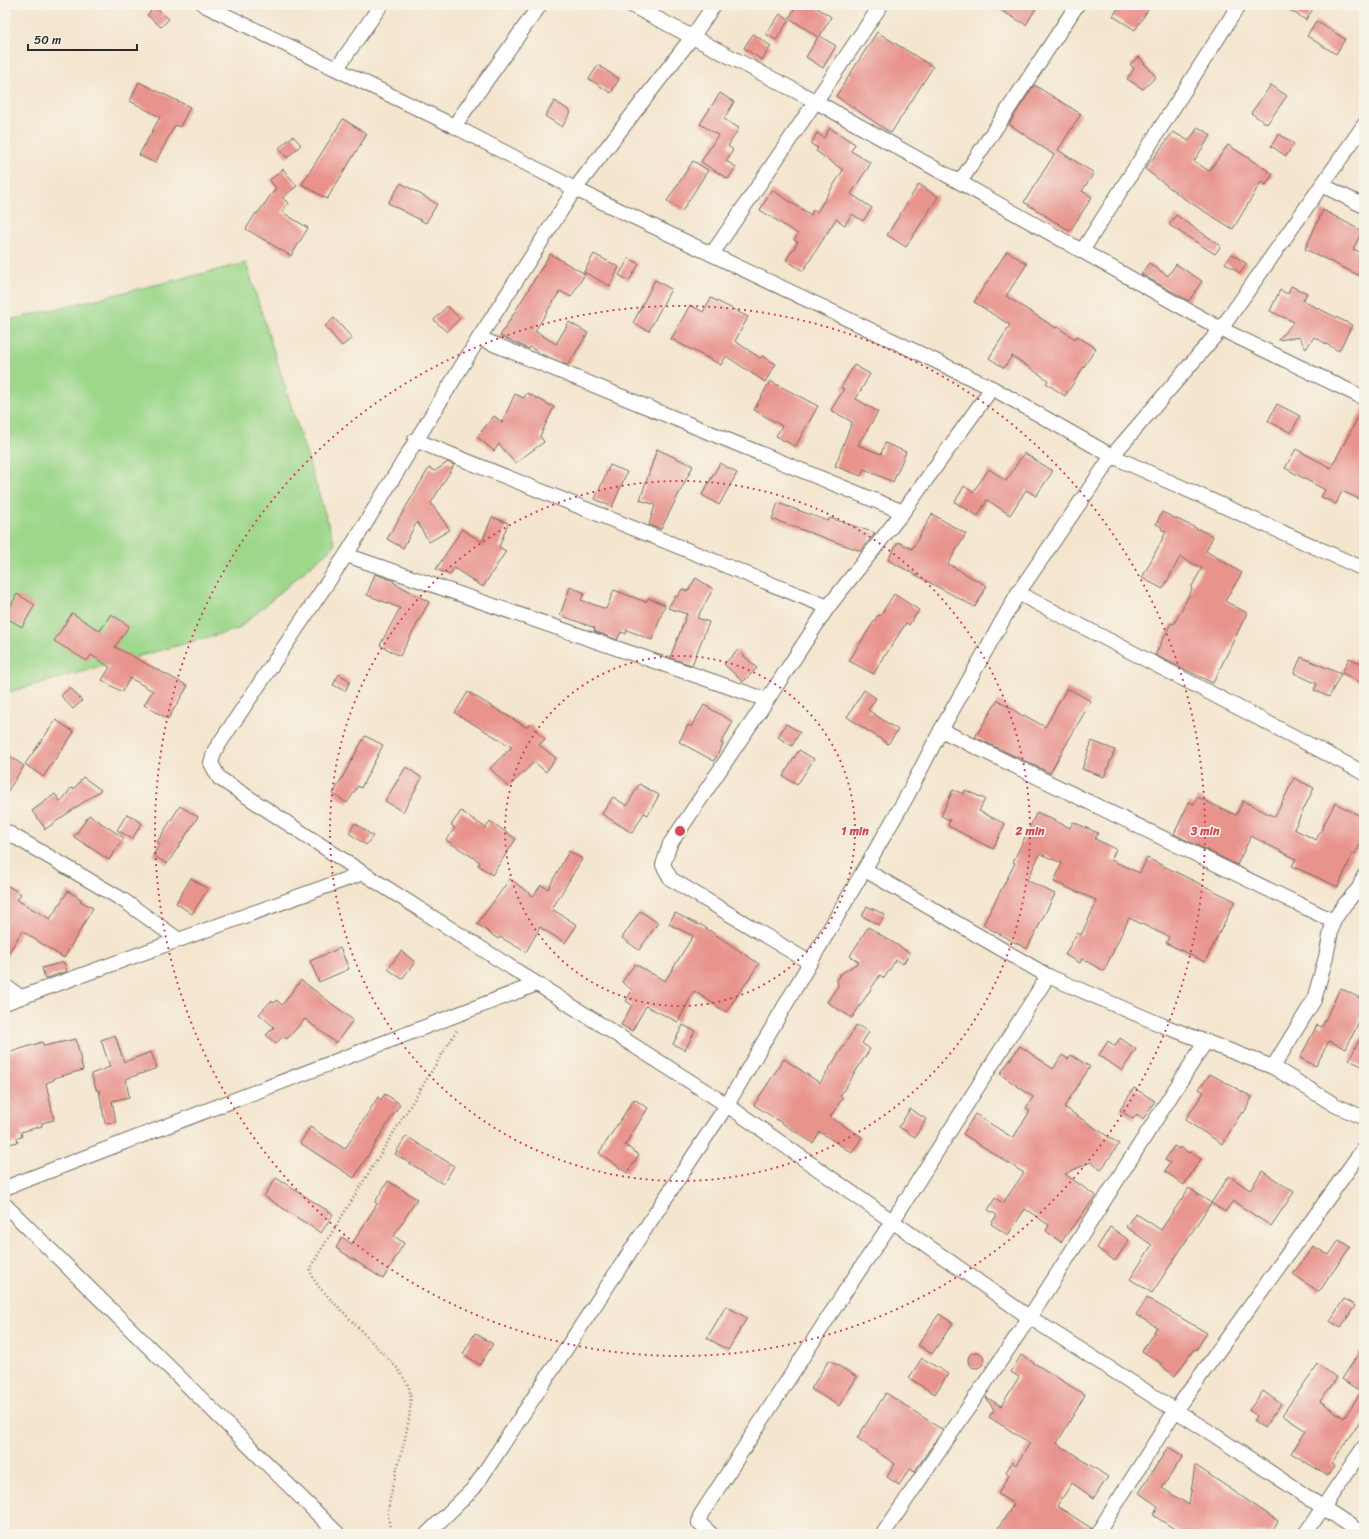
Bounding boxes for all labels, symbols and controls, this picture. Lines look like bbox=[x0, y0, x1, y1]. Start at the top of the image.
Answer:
scale bar bbox=[28, 26, 137, 52]
text: 50 m bbox=[34, 29, 61, 51]
text: 1 min bbox=[841, 820, 869, 842]
text: 2 min bbox=[1014, 820, 1045, 842]
text: 3 min bbox=[1190, 820, 1220, 842]
centre of rings bbox=[673, 824, 687, 838]

